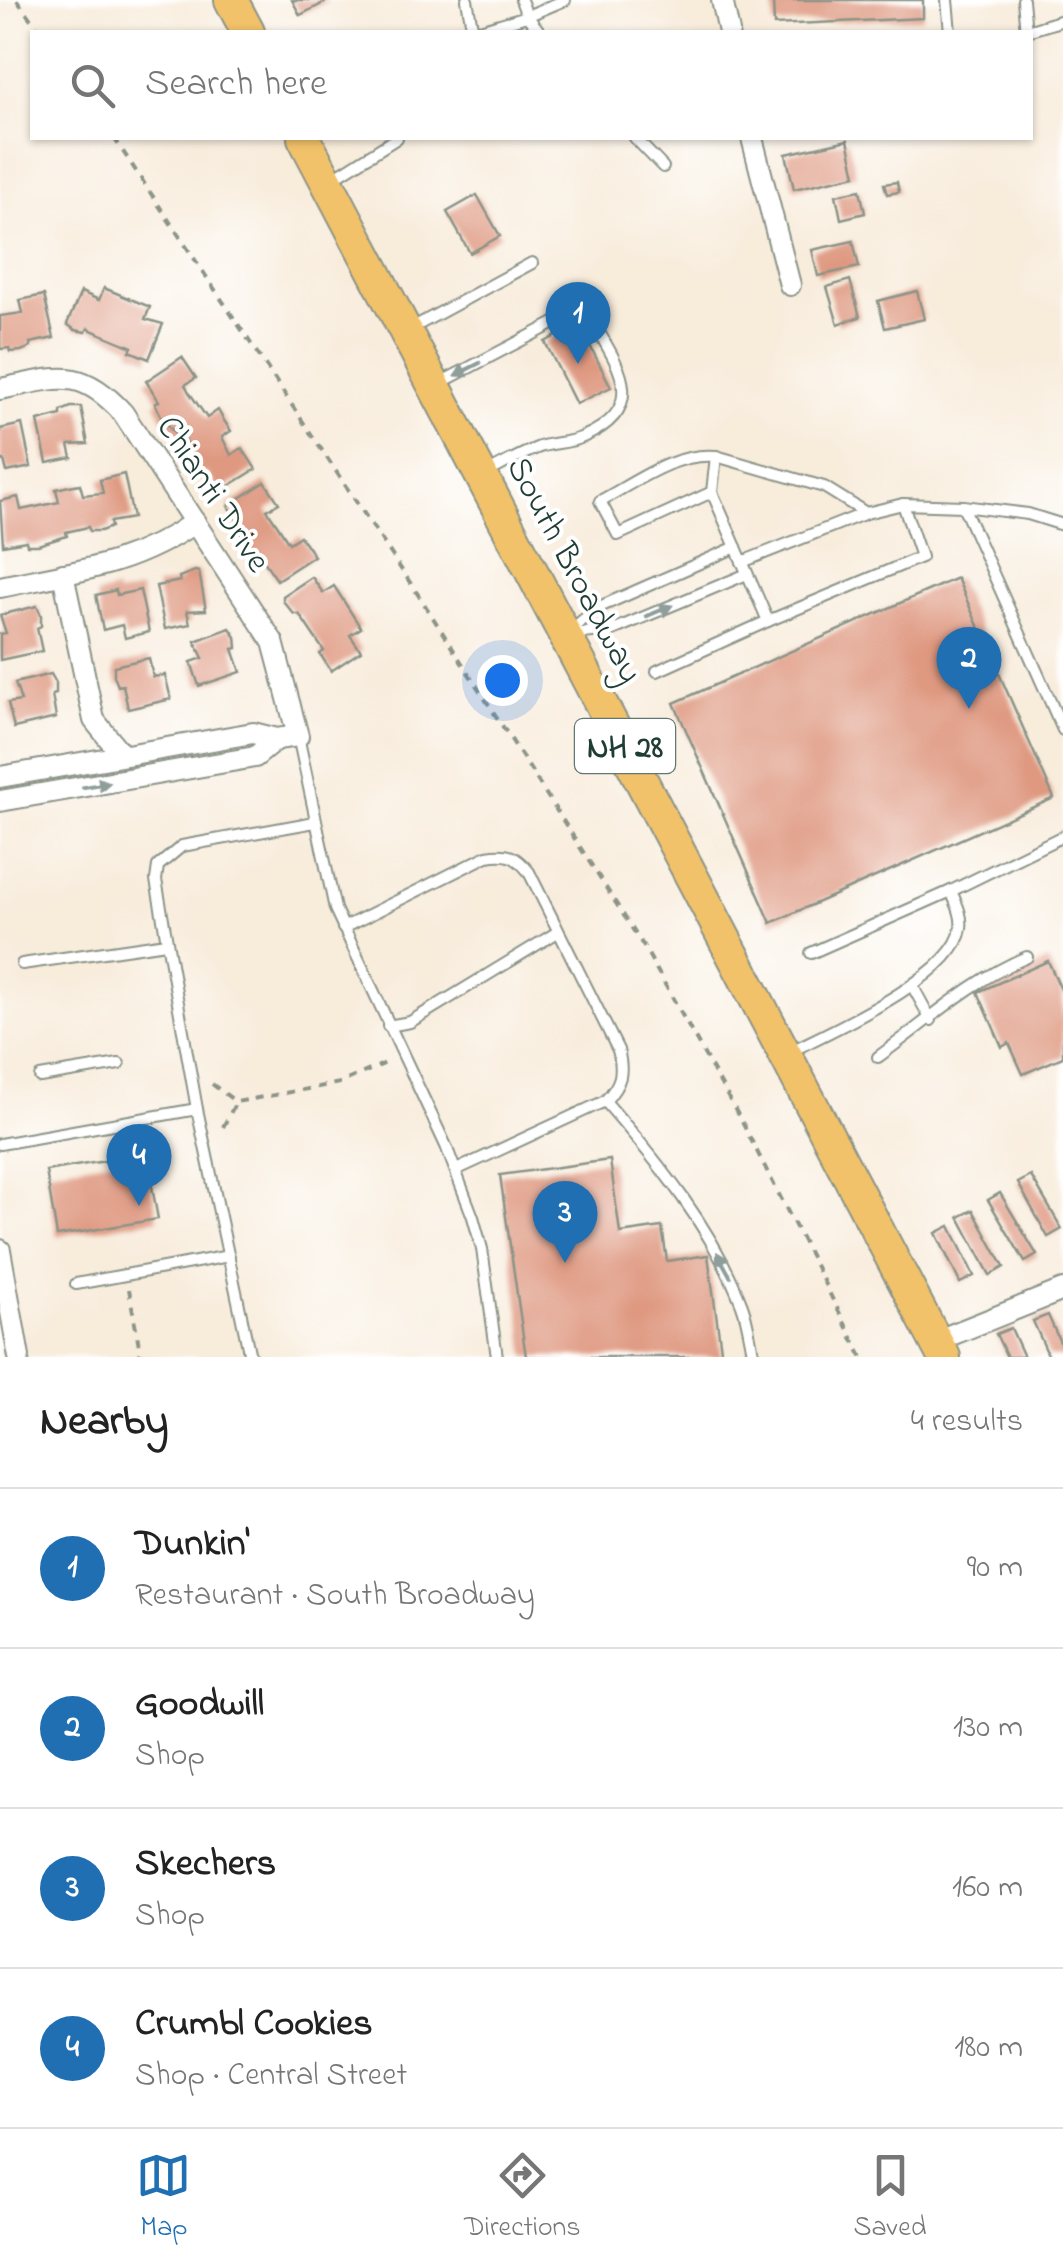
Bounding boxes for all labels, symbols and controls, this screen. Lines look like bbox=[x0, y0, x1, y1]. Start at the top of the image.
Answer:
search box bbox=[30, 30, 1033, 140]
text: Search here bbox=[145, 57, 327, 113]
icon: search bbox=[65, 58, 120, 113]
pin: 1 bbox=[546, 282, 610, 364]
one-way arrow bbox=[454, 360, 483, 377]
street label: Chianti Drive bbox=[142, 406, 282, 584]
street label: South Broadway bbox=[492, 448, 654, 693]
one-way arrow bbox=[644, 603, 673, 619]
pin: 2 bbox=[936, 626, 1002, 709]
your location bbox=[477, 655, 528, 706]
road number: NH 28 bbox=[575, 719, 675, 773]
one-way arrow bbox=[81, 777, 112, 792]
pin: 4 bbox=[106, 1124, 172, 1206]
pin: 3 bbox=[532, 1180, 598, 1263]
one-way arrow bbox=[715, 1251, 733, 1279]
text: Nearby bbox=[40, 1392, 168, 1453]
text: 4 results bbox=[911, 1399, 1023, 1446]
text: Dunkin' bbox=[135, 1517, 249, 1573]
text: 1 bbox=[67, 1545, 78, 1592]
text: 90 m bbox=[967, 1545, 1023, 1592]
text: Restaurant · South Broadway bbox=[135, 1573, 535, 1620]
text: Goodwill bbox=[135, 1677, 264, 1733]
text: 2 bbox=[65, 1705, 80, 1752]
text: 130 m bbox=[953, 1705, 1023, 1752]
text: Shop bbox=[135, 1733, 205, 1780]
text: Skechers bbox=[135, 1837, 276, 1893]
text: 3 bbox=[66, 1865, 79, 1912]
text: 160 m bbox=[952, 1865, 1023, 1912]
text: Shop bbox=[135, 1893, 205, 1940]
text: Crumbl Cookies bbox=[135, 1997, 373, 2053]
text: 4 bbox=[66, 2025, 79, 2072]
text: 180 m bbox=[954, 2025, 1023, 2072]
text: Shop · Central Street bbox=[135, 2053, 407, 2100]
tab: Map bbox=[136, 2148, 191, 2249]
tab: Directions bbox=[464, 2148, 581, 2249]
tab: Saved bbox=[854, 2148, 927, 2249]

